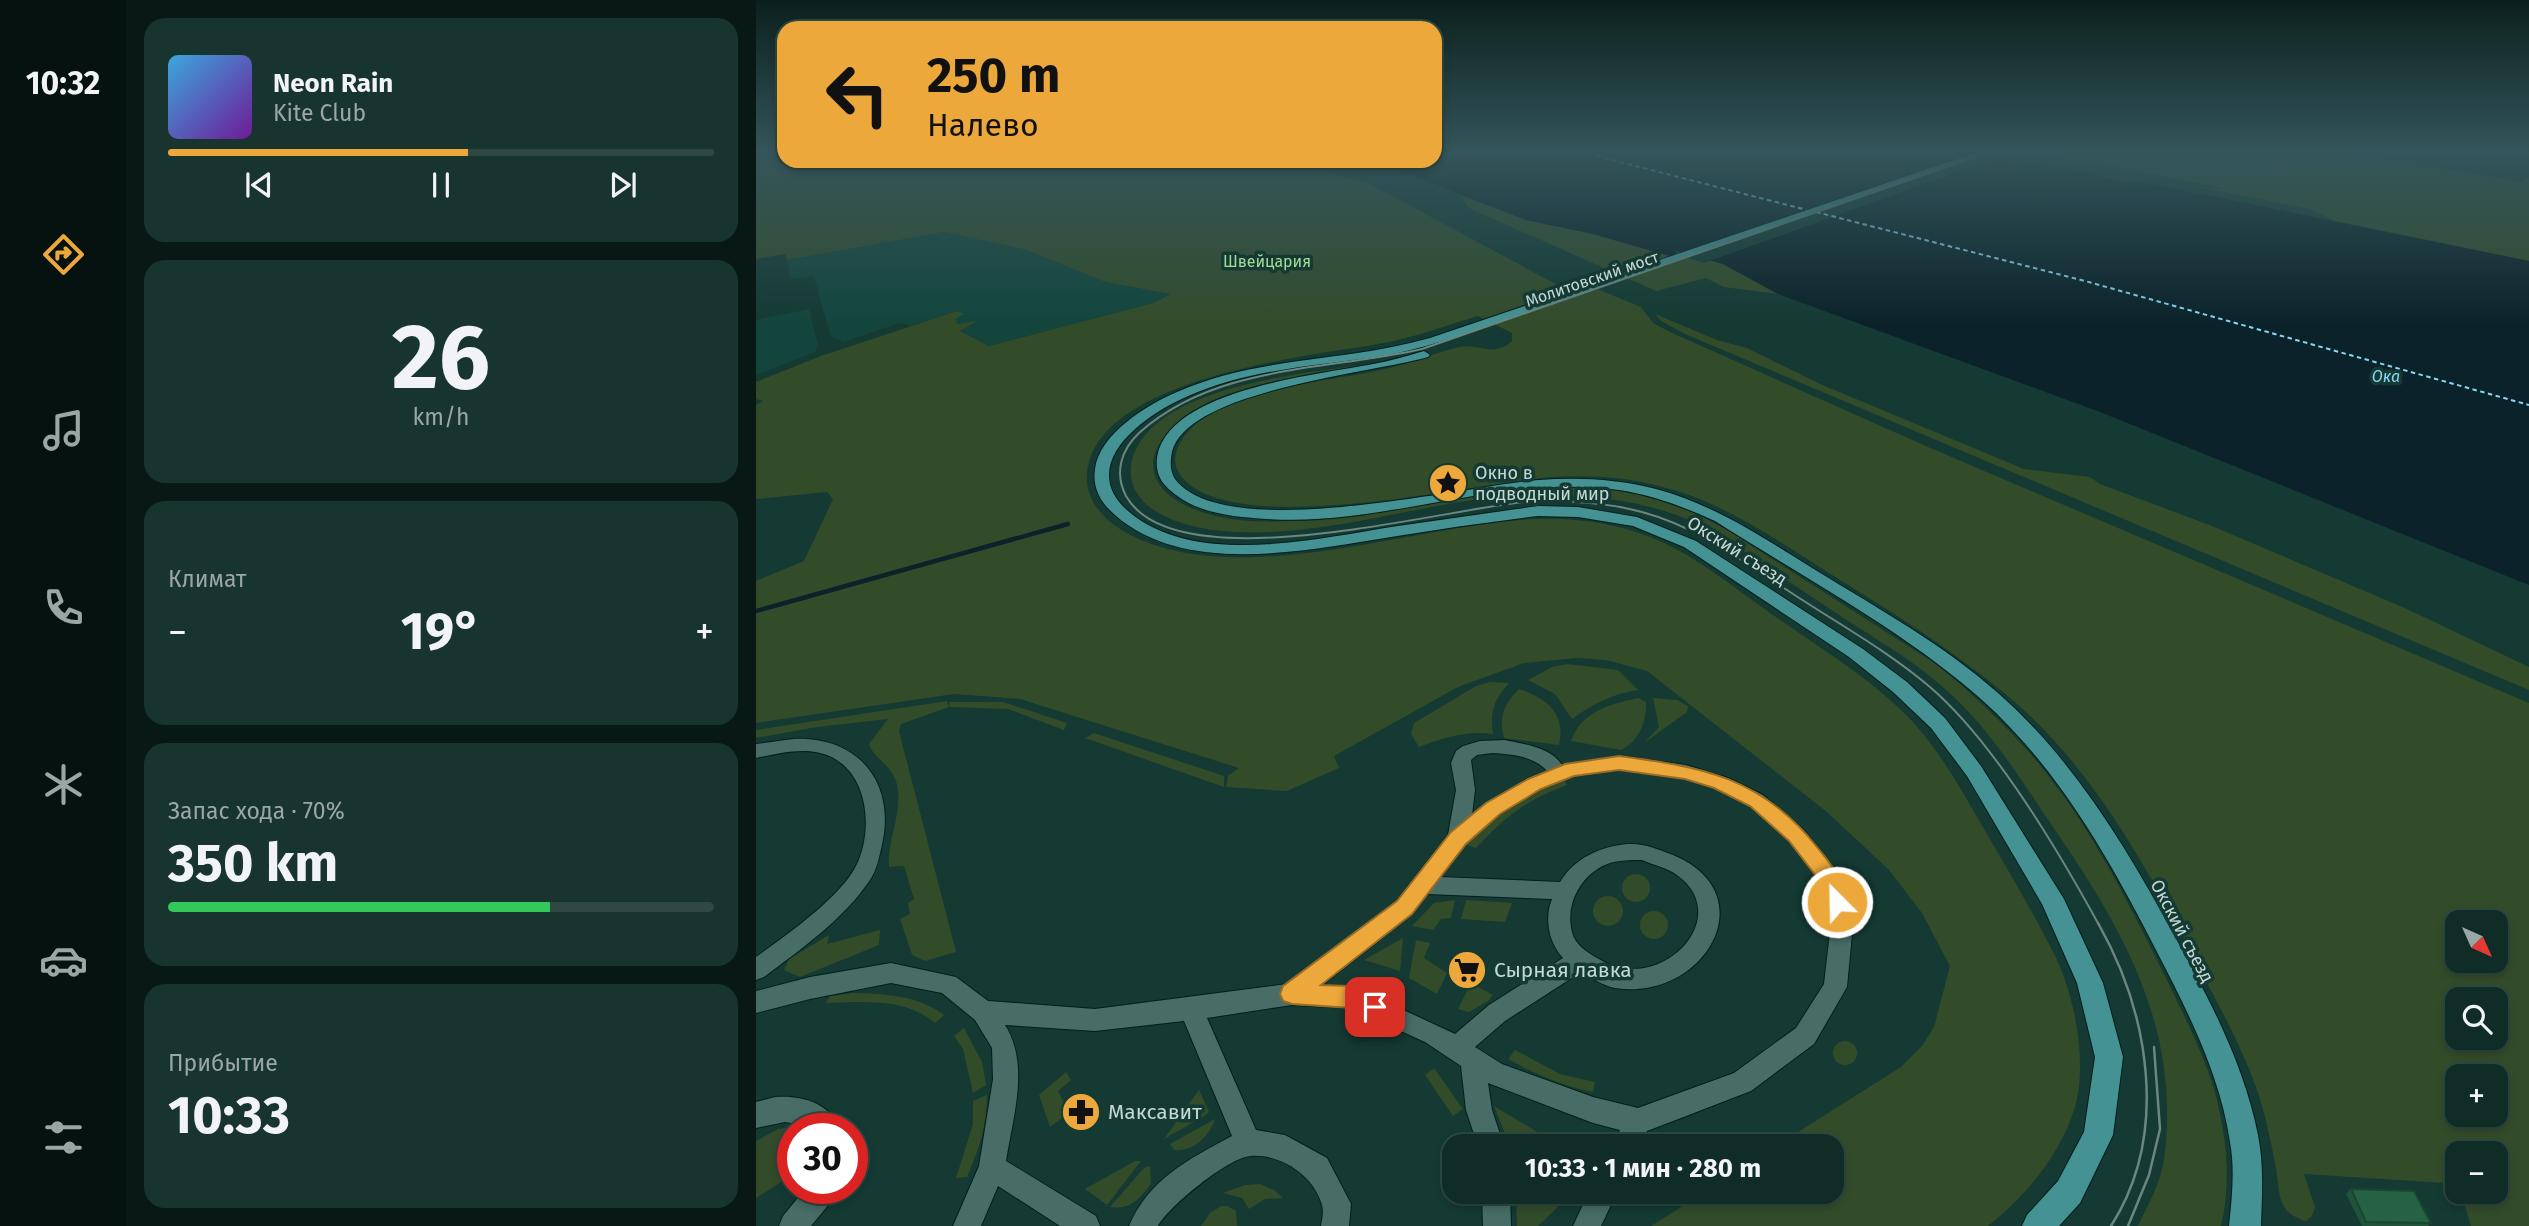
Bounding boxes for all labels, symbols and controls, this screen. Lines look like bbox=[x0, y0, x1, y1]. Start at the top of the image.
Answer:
text: 250 m bbox=[927, 46, 1060, 105]
icon: left bbox=[812, 49, 903, 140]
text: 10:32 bbox=[26, 64, 100, 102]
text: Neon Rain bbox=[273, 68, 393, 99]
text: Kite Club bbox=[273, 99, 366, 127]
text: Налево bbox=[927, 106, 1039, 144]
icon: previous bbox=[240, 166, 278, 204]
icon: pause bbox=[422, 166, 460, 204]
icon: next bbox=[604, 166, 642, 204]
icon: directions bbox=[39, 230, 88, 279]
street label: Молитовский мост bbox=[1523, 247, 1662, 311]
park label: Швейцария bbox=[1223, 252, 1311, 271]
text: 26 bbox=[392, 303, 490, 412]
water label: Ока bbox=[2372, 367, 2400, 386]
text: km/h bbox=[413, 403, 469, 431]
icon: music bbox=[39, 406, 88, 455]
place icon: Окно в подводный мир bbox=[1427, 462, 1469, 504]
place label: Окно в подводный мир bbox=[1475, 462, 1609, 505]
street label: Окский съезд bbox=[1683, 512, 1791, 590]
text: Климат bbox=[168, 565, 246, 593]
icon: phone bbox=[39, 583, 88, 632]
text: 19° bbox=[401, 600, 481, 663]
text: − bbox=[168, 609, 187, 655]
text: + bbox=[695, 609, 714, 655]
icon: climate bbox=[39, 760, 88, 809]
text: Запас хода · 70% bbox=[168, 797, 345, 825]
text: 350 km bbox=[168, 832, 338, 895]
position arrow bbox=[1800, 865, 1874, 939]
street label: Окский съезд bbox=[2146, 876, 2218, 986]
north arrow bbox=[2445, 910, 2508, 973]
map controls bbox=[2445, 910, 2508, 1204]
icon: car bbox=[39, 936, 88, 985]
supermarket icon: Сырная лавка bbox=[1446, 949, 1488, 991]
place label: Сырная лавка bbox=[1494, 957, 1632, 983]
pin bbox=[1345, 977, 1405, 1037]
button: search bbox=[2445, 987, 2508, 1050]
icon: arrive bbox=[1356, 988, 1394, 1026]
text: Прибытие bbox=[168, 1049, 278, 1077]
button: + bbox=[2445, 1064, 2508, 1127]
text: 10:33 bbox=[168, 1084, 290, 1147]
pharmacy icon: Максавит bbox=[1060, 1091, 1102, 1133]
place label: Максавит bbox=[1108, 1099, 1202, 1125]
icon: filters bbox=[39, 1113, 88, 1162]
speed limit sign: 30 bbox=[777, 1113, 868, 1204]
button: − bbox=[2445, 1141, 2508, 1204]
text: 10:33 · 1 мин · 280 m bbox=[1525, 1153, 1761, 1184]

